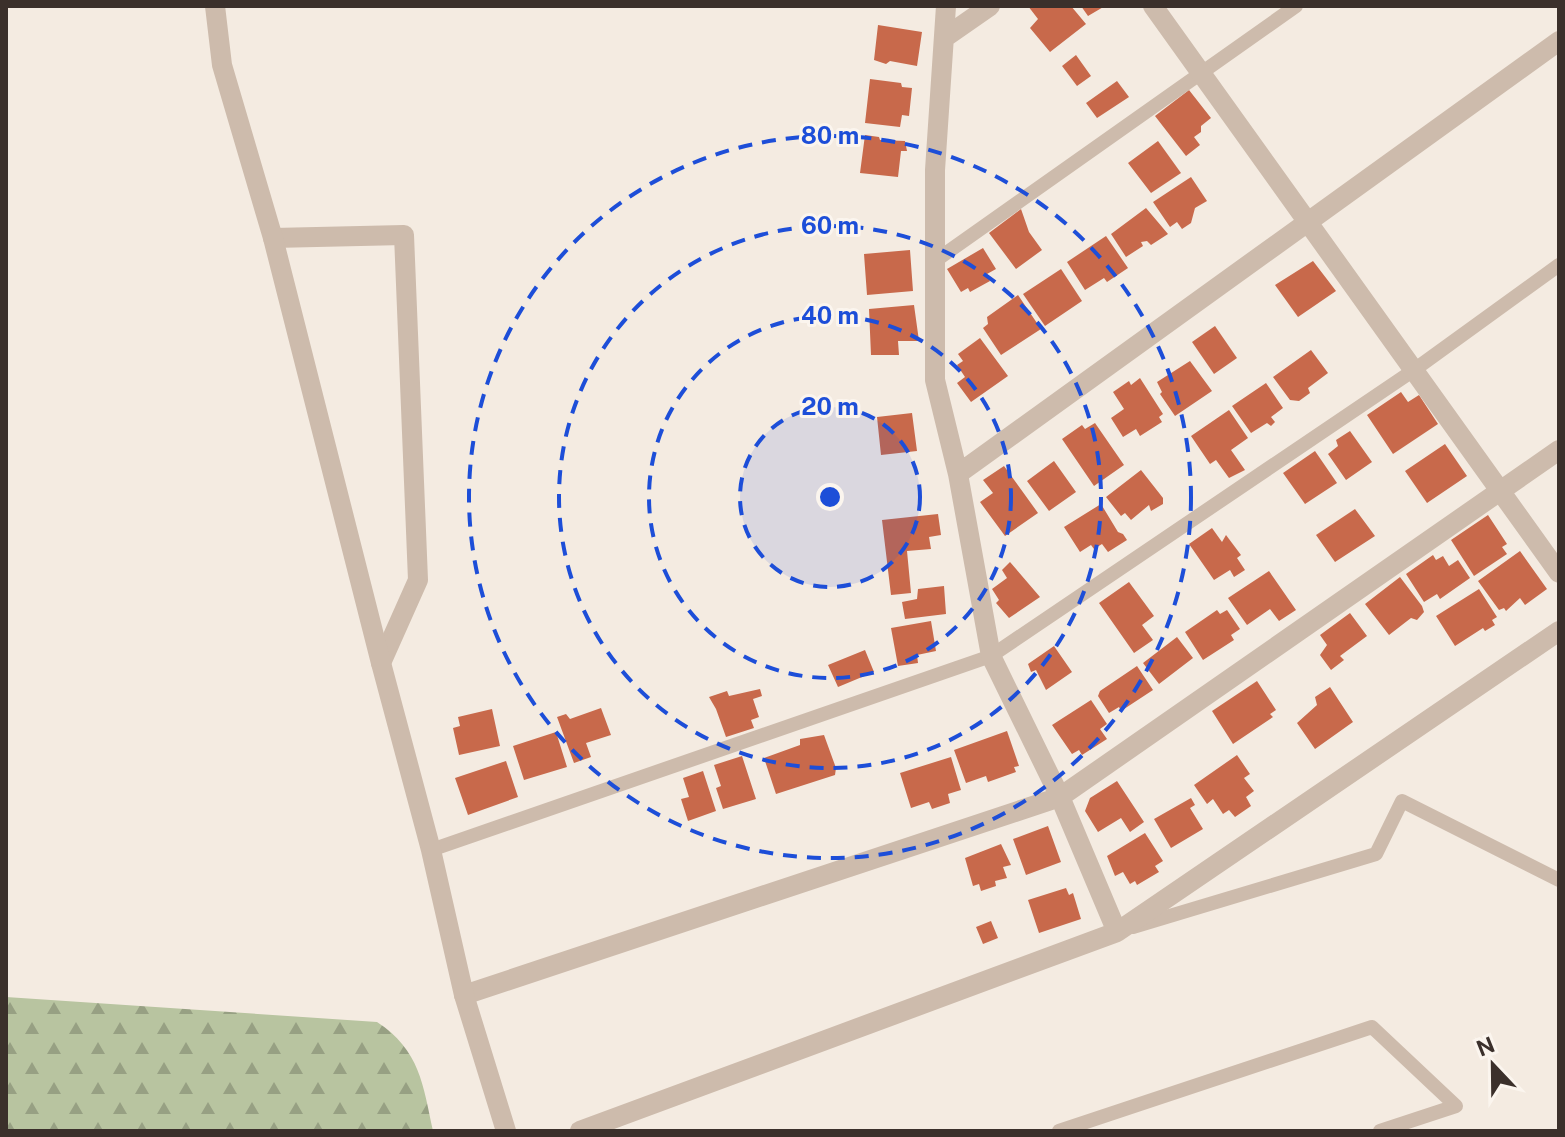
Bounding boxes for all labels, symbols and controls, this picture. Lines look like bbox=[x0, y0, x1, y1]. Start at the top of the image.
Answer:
text: 80 m bbox=[801, 121, 859, 149]
text: 60 m bbox=[801, 211, 859, 239]
text: 40 m bbox=[801, 301, 859, 329]
text: 20 m bbox=[801, 392, 859, 420]
centre of rings bbox=[816, 483, 844, 511]
north arrow bbox=[1453, 1025, 1533, 1105]
text: N bbox=[1473, 1031, 1498, 1062]

